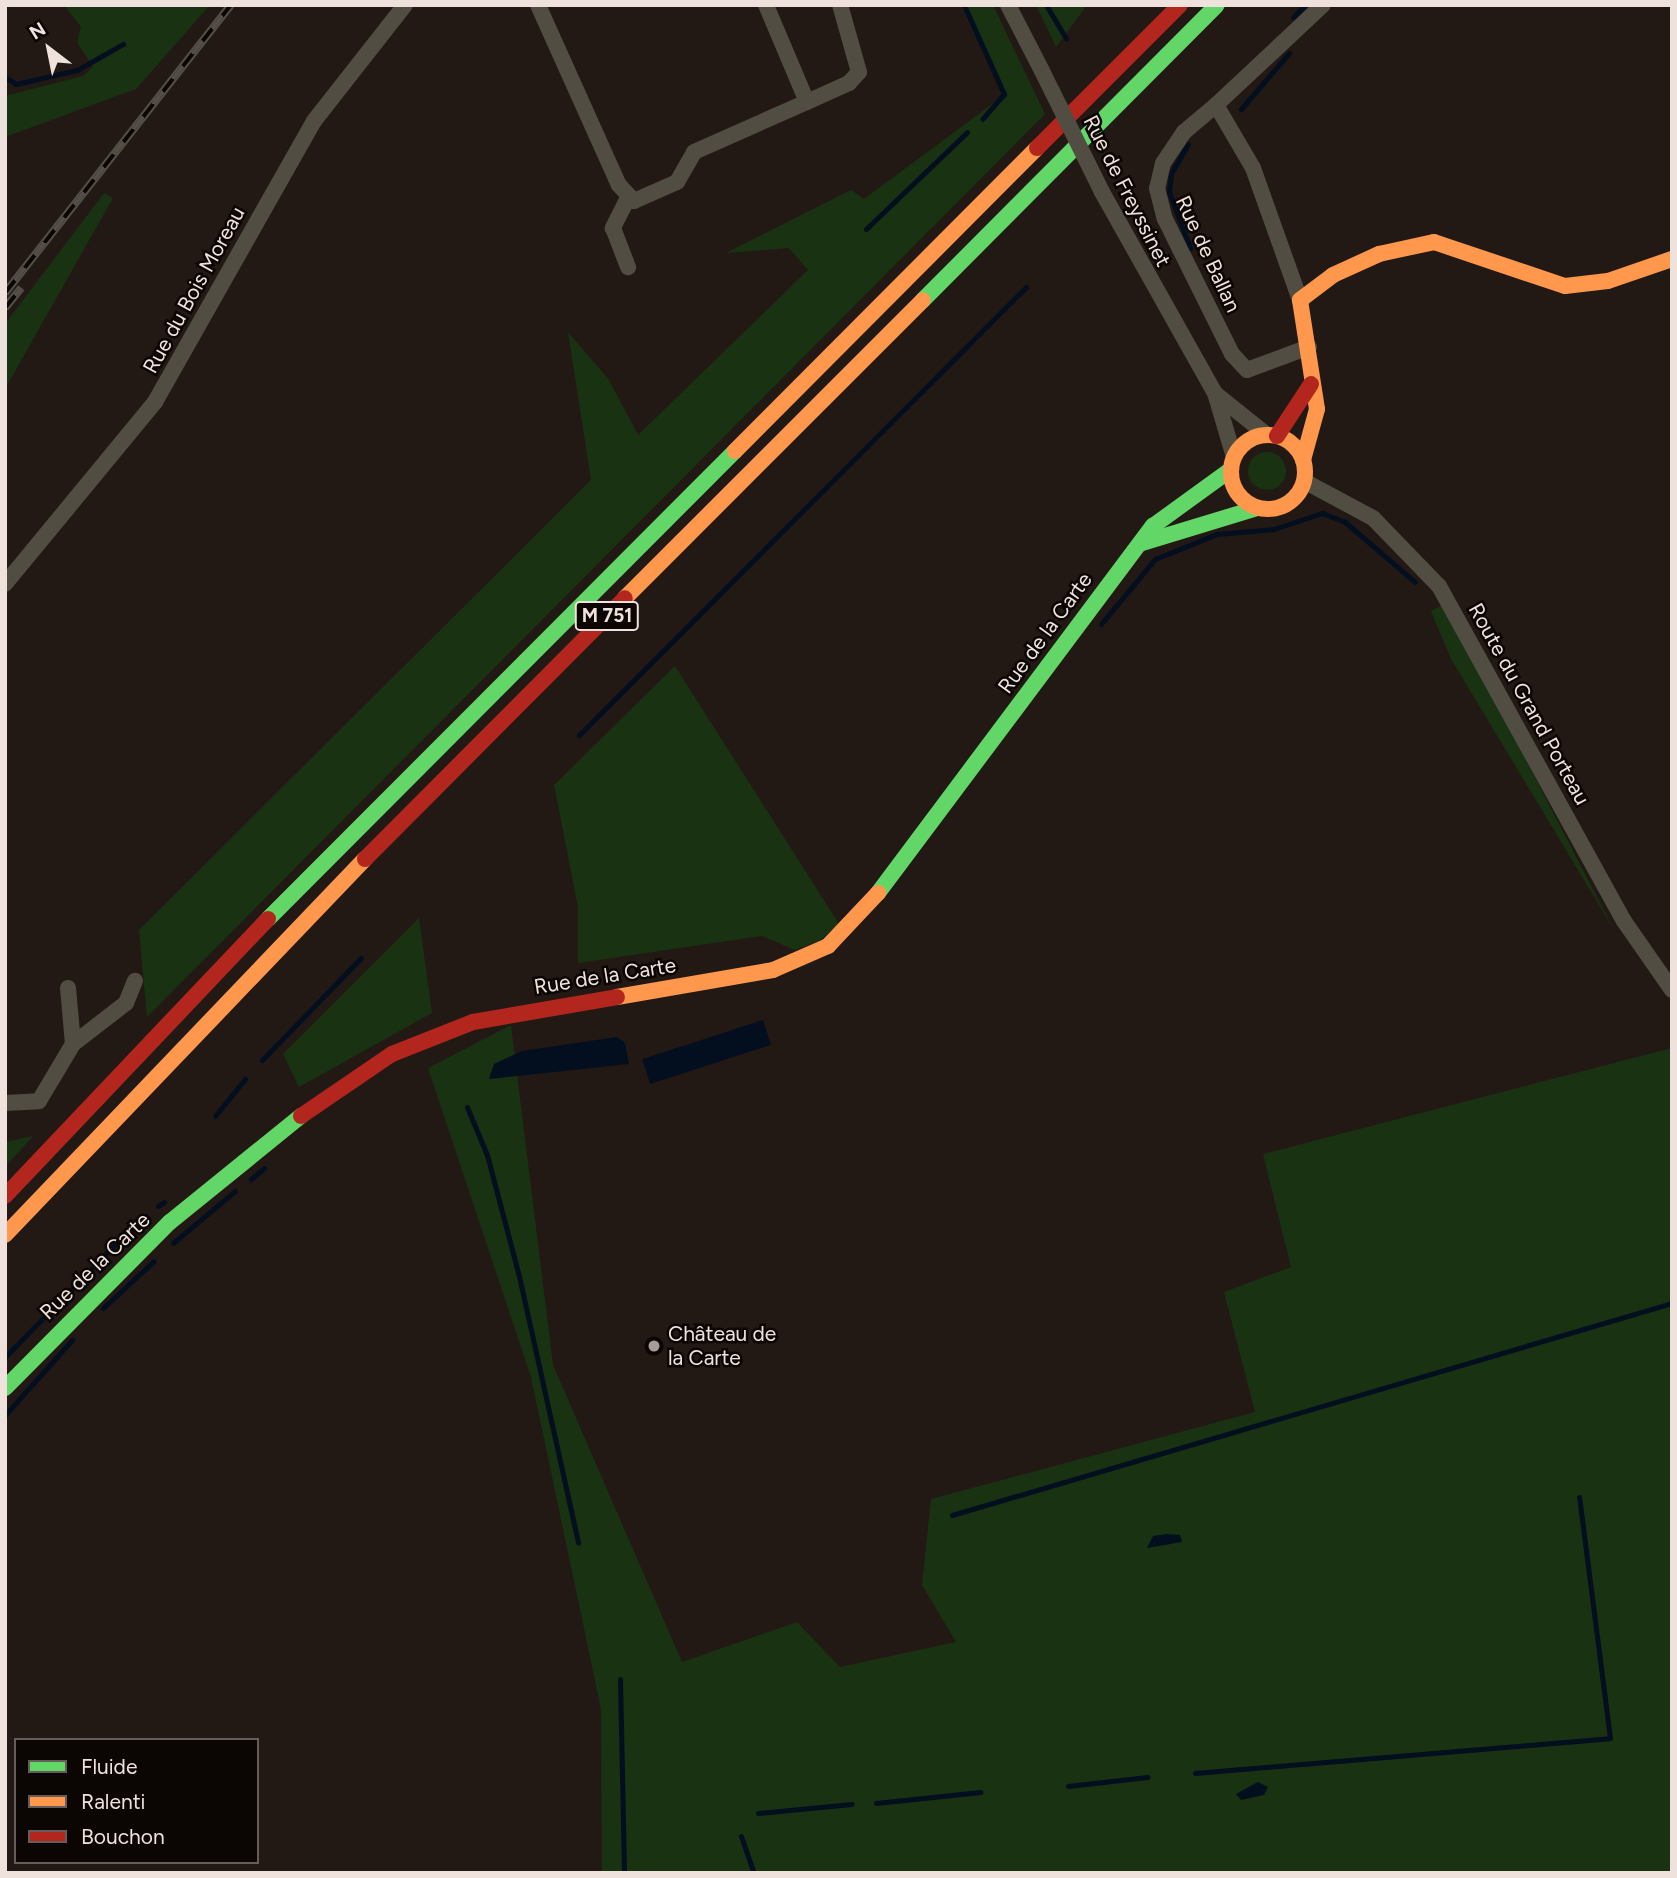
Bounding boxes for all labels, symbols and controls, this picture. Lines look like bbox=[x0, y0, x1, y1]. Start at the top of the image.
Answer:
north arrow bbox=[14, 14, 84, 84]
text: N bbox=[25, 17, 50, 44]
street label: Rue de Freyssinet bbox=[1078, 111, 1176, 271]
street label: Rue de Ballan bbox=[1170, 192, 1246, 316]
street label: Rue du Bois Moreau bbox=[138, 202, 250, 378]
street label: Rue de la Carte bbox=[993, 568, 1097, 698]
street label: Route du Grand Porteau bbox=[1463, 599, 1595, 809]
road number: M 751 bbox=[574, 600, 640, 632]
street label: Rue de la Carte bbox=[532, 952, 678, 1000]
street label: Rue de la Carte bbox=[35, 1207, 155, 1325]
place label: Château de la Carte bbox=[668, 1321, 776, 1371]
marker: Château de la Carte bbox=[646, 1338, 662, 1354]
legend bbox=[14, 1738, 259, 1864]
text: Fluide bbox=[81, 1754, 137, 1779]
text: Ralenti bbox=[81, 1789, 145, 1814]
text: Bouchon bbox=[81, 1824, 165, 1849]

